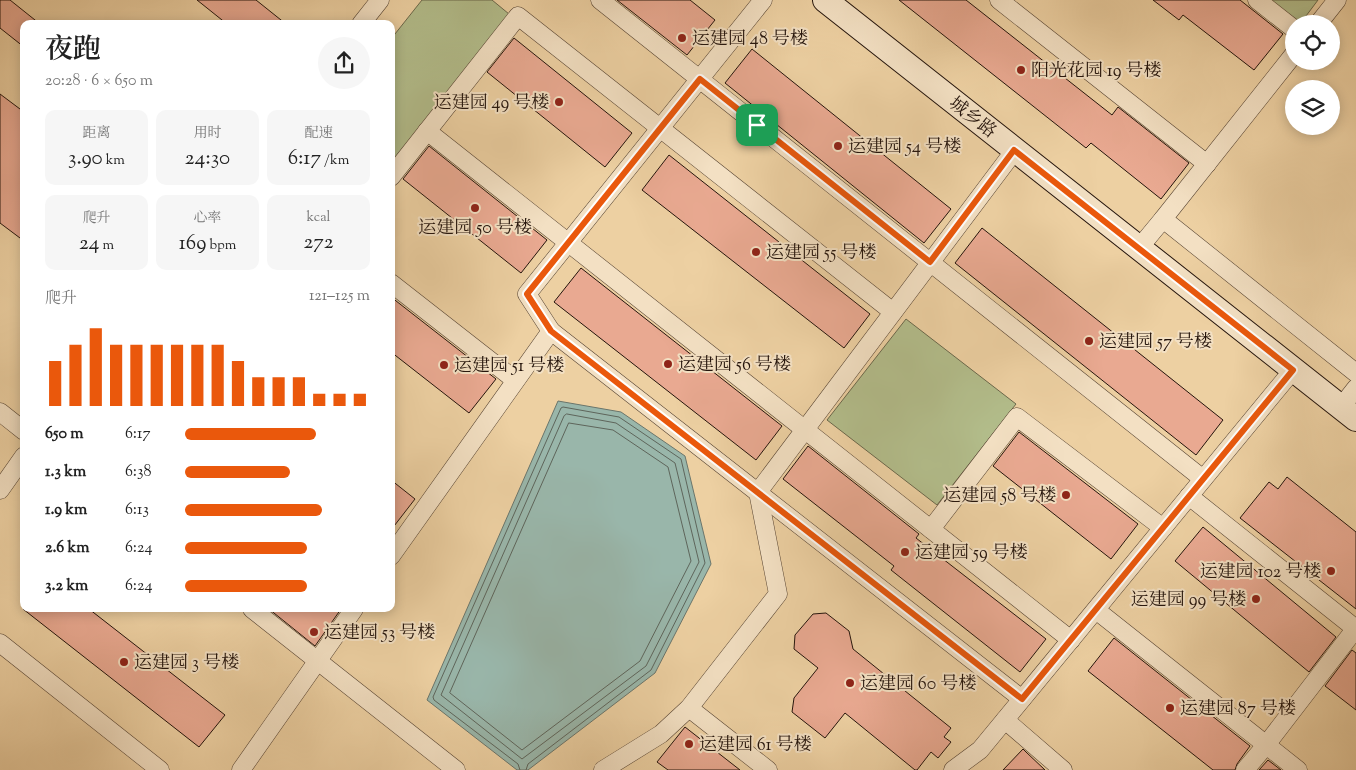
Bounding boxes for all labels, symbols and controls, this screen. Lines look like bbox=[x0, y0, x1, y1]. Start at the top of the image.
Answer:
map controls bbox=[1285, 15, 1340, 135]
button: locate bbox=[1285, 15, 1340, 70]
place label: 运建园 48 号楼 bbox=[692, 27, 808, 53]
text: 夜跑 bbox=[45, 31, 101, 71]
marker: 运建园 48 号楼 bbox=[676, 32, 688, 44]
button: share bbox=[318, 37, 370, 89]
place label: 阳光花园 19 号楼 bbox=[1031, 59, 1161, 85]
marker: 阳光花园 19 号楼 bbox=[1015, 64, 1027, 76]
text: 20:28 · 6 × 650 m bbox=[45, 70, 153, 93]
button: layers bbox=[1285, 80, 1340, 135]
place label: 运建园 49 号楼 bbox=[434, 91, 549, 117]
street label: 城乡路 bbox=[942, 92, 1001, 145]
marker: 运建园 49 号楼 bbox=[553, 96, 565, 108]
pin bbox=[736, 104, 778, 146]
icon: arrive bbox=[743, 111, 771, 139]
text: 距离 bbox=[83, 124, 111, 144]
text: 用时 bbox=[194, 124, 222, 144]
text: 配速 bbox=[305, 124, 333, 144]
place label: 运建园 54 号楼 bbox=[848, 135, 961, 161]
marker: 运建园 54 号楼 bbox=[832, 140, 844, 152]
text: 3.90 bbox=[68, 144, 103, 174]
text: 24:30 bbox=[185, 144, 230, 174]
text: 6:17 bbox=[288, 144, 321, 174]
text: km bbox=[103, 151, 125, 171]
text: /km bbox=[321, 151, 349, 171]
marker: 运建园 50 号楼 bbox=[469, 202, 481, 214]
text: kcal bbox=[306, 208, 331, 228]
text: 爬升 bbox=[83, 209, 111, 229]
text: 心率 bbox=[194, 209, 222, 229]
place label: 运建园 50 号楼 bbox=[418, 216, 532, 242]
text: 272 bbox=[304, 228, 333, 258]
text: 24 bbox=[79, 229, 99, 259]
text: 169 bbox=[179, 229, 206, 259]
text: m bbox=[99, 236, 114, 256]
text: bpm bbox=[206, 236, 236, 256]
place label: 运建园 55 号楼 bbox=[766, 241, 876, 267]
marker: 运建园 55 号楼 bbox=[750, 246, 762, 258]
text: 121–125 m bbox=[309, 285, 370, 308]
text: 爬升 bbox=[45, 288, 77, 311]
place label: 运建园 57 号楼 bbox=[1099, 330, 1212, 356]
marker: 运建园 57 号楼 bbox=[1083, 335, 1095, 347]
place label: 运建园 56 号楼 bbox=[678, 353, 791, 379]
place label: 运建园 51 号楼 bbox=[454, 354, 564, 380]
marker: 运建园 56 号楼 bbox=[662, 358, 674, 370]
marker: 运建园 51 号楼 bbox=[438, 359, 450, 371]
text: 650 m bbox=[45, 423, 84, 446]
text: 6:17 bbox=[125, 423, 150, 446]
text: 1.3 km bbox=[45, 461, 86, 484]
text: 6:38 bbox=[125, 461, 151, 484]
place label: 运建园 58 号楼 bbox=[943, 484, 1056, 510]
marker: 运建园 58 号楼 bbox=[1060, 489, 1072, 501]
text: 1.9 km bbox=[45, 499, 87, 522]
text: 6:13 bbox=[125, 499, 149, 522]
text: 2.6 km bbox=[45, 537, 90, 560]
text: 6:24 bbox=[125, 537, 153, 560]
place label: 运建园 59 号楼 bbox=[915, 541, 1028, 567]
marker: 运建园 59 号楼 bbox=[899, 546, 911, 558]
place label: 运建园 102 号楼 bbox=[1200, 560, 1321, 586]
marker: 运建园 102 号楼 bbox=[1325, 565, 1337, 577]
text: 3.2 km bbox=[45, 575, 88, 598]
text: 6:24 bbox=[125, 575, 153, 598]
place label: 运建园 99 号楼 bbox=[1131, 588, 1246, 614]
marker: 运建园 99 号楼 bbox=[1250, 593, 1262, 605]
place label: 运建园 53 号楼 bbox=[324, 621, 435, 647]
marker: 运建园 53 号楼 bbox=[308, 626, 320, 638]
place label: 运建园 3 号楼 bbox=[134, 651, 239, 677]
marker: 运建园 3 号楼 bbox=[118, 656, 130, 668]
place label: 运建园 60 号楼 bbox=[860, 672, 976, 698]
marker: 运建园 60 号楼 bbox=[844, 677, 856, 689]
place label: 运建园 87 号楼 bbox=[1180, 697, 1296, 723]
marker: 运建园 87 号楼 bbox=[1164, 702, 1176, 714]
place label: 运建园 61 号楼 bbox=[699, 733, 812, 759]
marker: 运建园 61 号楼 bbox=[683, 738, 695, 750]

